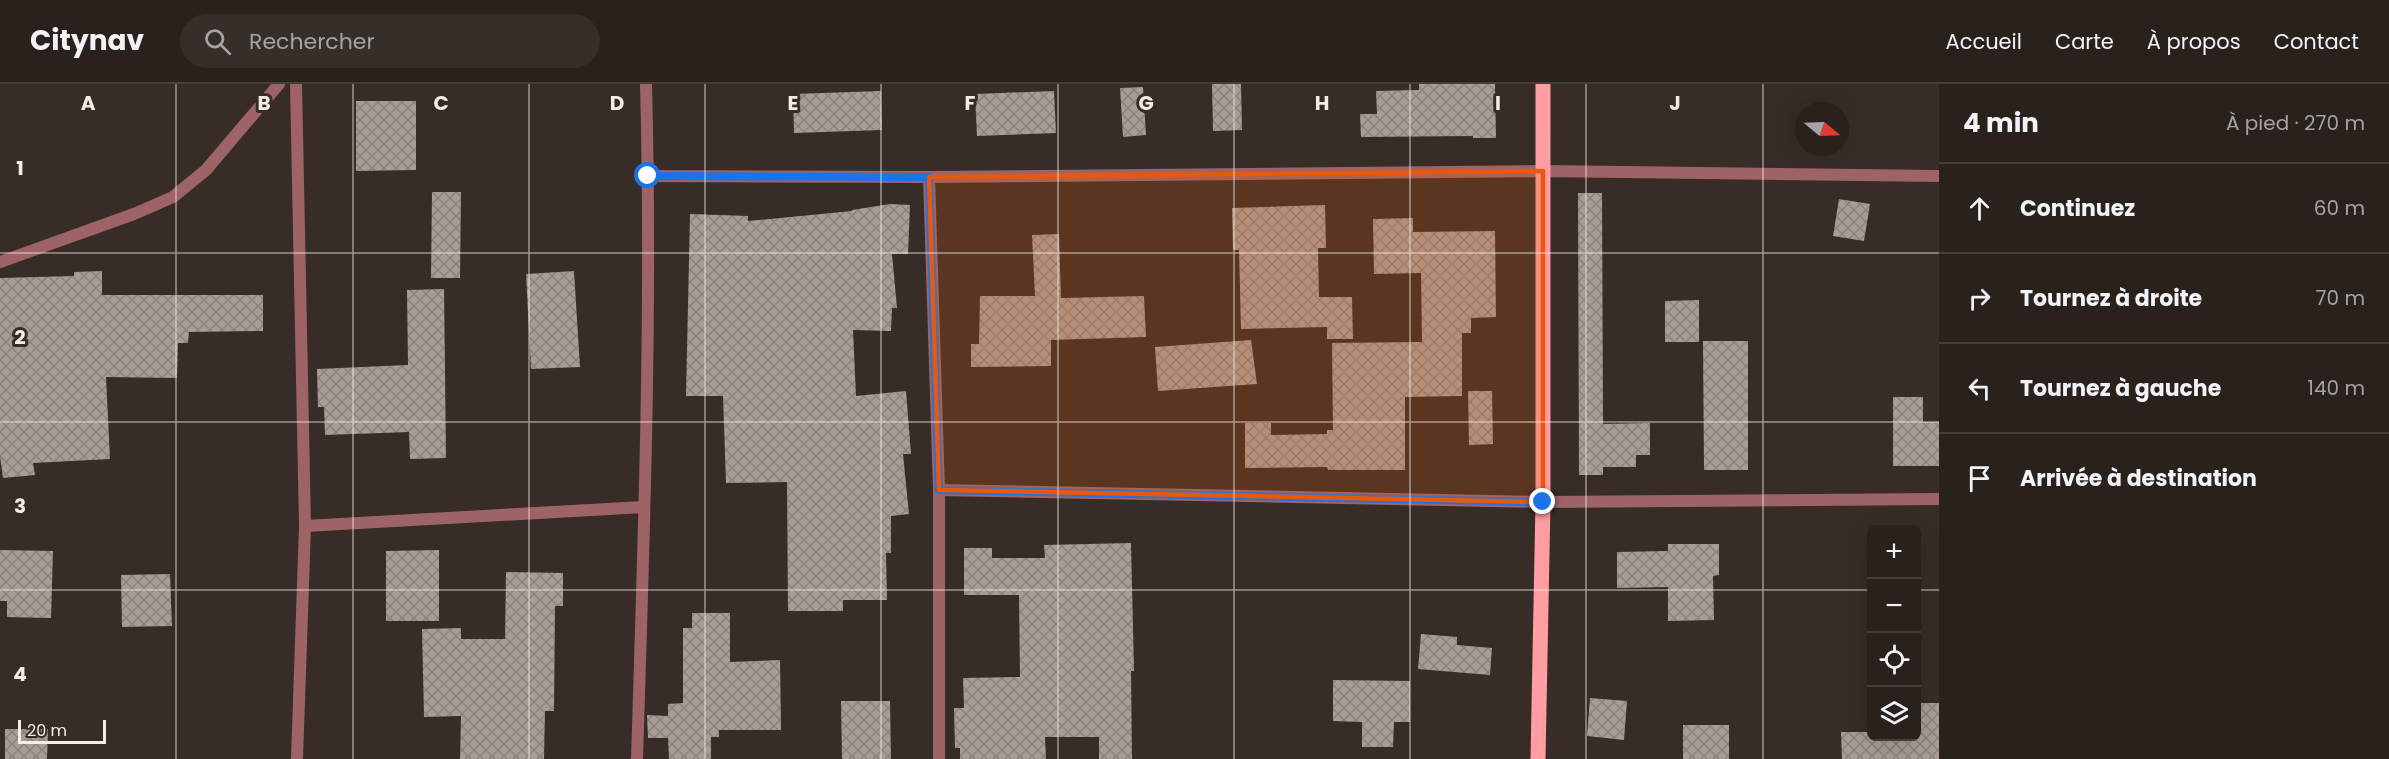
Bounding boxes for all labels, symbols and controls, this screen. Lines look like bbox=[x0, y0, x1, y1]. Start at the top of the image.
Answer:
search box bbox=[180, 14, 600, 68]
text: Citynav bbox=[30, 21, 144, 60]
icon: search bbox=[201, 25, 234, 58]
text: Rechercher bbox=[249, 26, 375, 57]
text: Accueil bbox=[1945, 27, 2022, 56]
text: Carte bbox=[2055, 27, 2114, 56]
text: À propos bbox=[2147, 27, 2241, 56]
text: Contact bbox=[2274, 27, 2359, 56]
text: A bbox=[81, 89, 96, 117]
text: B bbox=[257, 89, 271, 117]
text: C bbox=[433, 89, 449, 117]
text: D bbox=[610, 89, 624, 117]
text: E bbox=[788, 89, 798, 117]
text: F bbox=[965, 89, 976, 117]
text: G bbox=[1138, 89, 1154, 117]
text: H bbox=[1315, 89, 1329, 117]
text: I bbox=[1495, 89, 1501, 117]
text: J bbox=[1669, 89, 1681, 117]
north arrow bbox=[1795, 102, 1849, 156]
text: 4 min bbox=[1963, 105, 2039, 141]
text: À pied · 270 m bbox=[2226, 109, 2365, 137]
text: 1 bbox=[16, 154, 24, 182]
route start bbox=[634, 162, 660, 188]
icon: ahead bbox=[1963, 192, 1996, 225]
text: Continuez bbox=[2020, 193, 2135, 224]
text: 60 m bbox=[2314, 194, 2365, 222]
icon: right bbox=[1963, 282, 1996, 315]
text: Tournez à droite bbox=[2020, 283, 2202, 314]
text: 70 m bbox=[2316, 284, 2365, 312]
text: 2 bbox=[14, 323, 26, 351]
icon: left bbox=[1963, 372, 1996, 405]
text: Tournez à gauche bbox=[2020, 373, 2221, 404]
text: 140 m bbox=[2308, 374, 2365, 402]
icon: arrive bbox=[1963, 462, 1996, 495]
text: Arrivée à destination bbox=[2020, 463, 2257, 494]
route end bbox=[1529, 488, 1555, 514]
text: 3 bbox=[14, 492, 26, 520]
map controls bbox=[1867, 525, 1921, 741]
button: + bbox=[1867, 525, 1921, 579]
button: − bbox=[1867, 579, 1921, 633]
button: locate bbox=[1867, 633, 1921, 687]
text: 4 bbox=[13, 660, 27, 688]
button: layers bbox=[1867, 687, 1921, 741]
scale bar bbox=[18, 717, 106, 744]
text: 20 m bbox=[27, 719, 67, 742]

